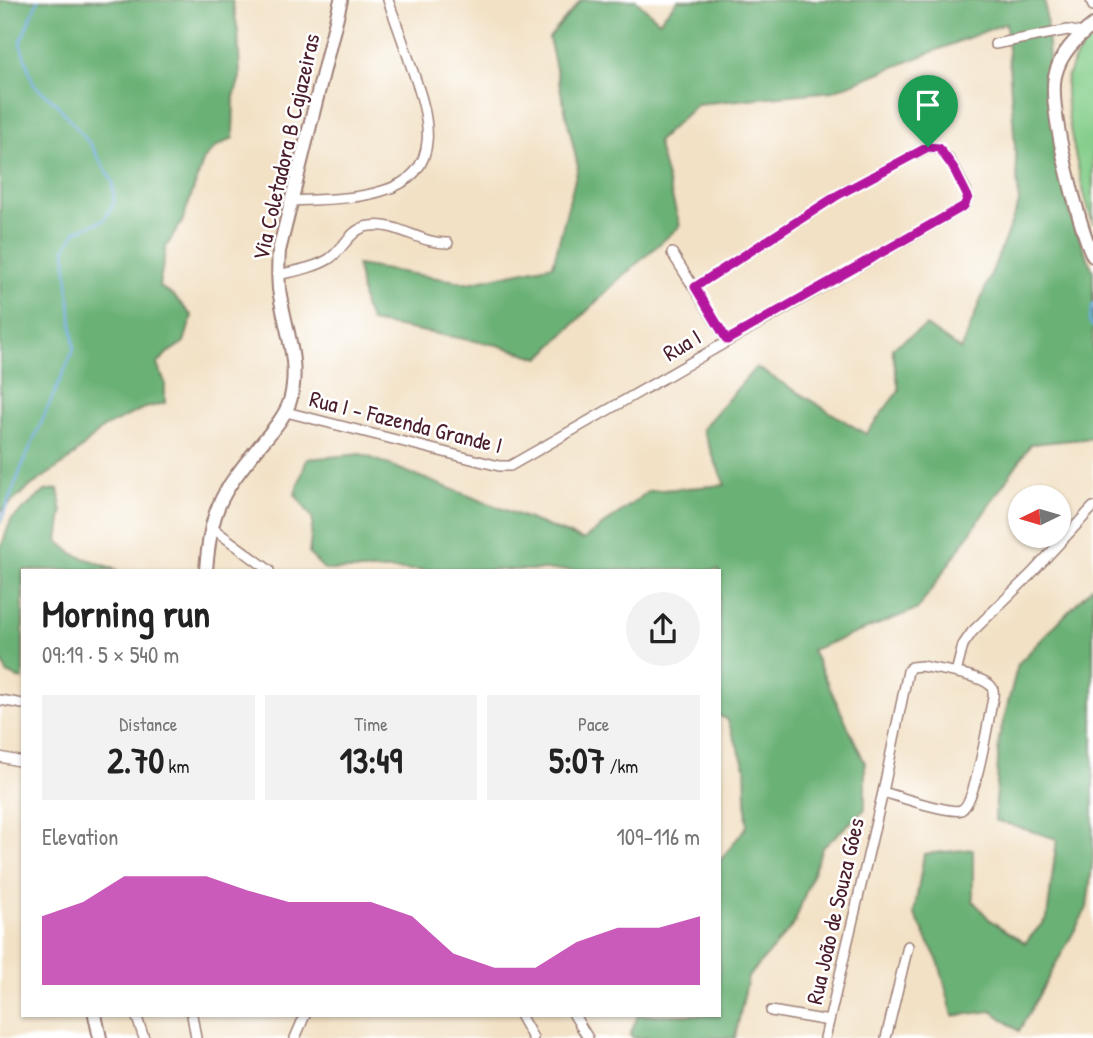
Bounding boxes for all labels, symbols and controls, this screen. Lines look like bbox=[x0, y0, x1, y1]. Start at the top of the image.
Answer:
street label: Via Coletadora B Cajazeiras bbox=[244, 30, 327, 263]
pin bbox=[898, 75, 958, 147]
icon: arrive bbox=[909, 86, 947, 124]
street label: Rua I bbox=[657, 321, 707, 368]
street label: Rua I - Fazenda Grande I bbox=[306, 383, 506, 460]
north arrow bbox=[1008, 485, 1071, 548]
map controls bbox=[1008, 485, 1071, 548]
text: Morning run bbox=[42, 587, 210, 639]
button: share bbox=[626, 592, 700, 666]
text: 09:19 · 5 × 540 m bbox=[42, 639, 179, 670]
text: Distance bbox=[119, 711, 177, 737]
text: Time bbox=[354, 711, 388, 737]
text: Pace bbox=[578, 711, 609, 737]
text: 2.70 bbox=[107, 737, 164, 784]
text: 13:49 bbox=[340, 737, 402, 784]
text: 5:07 bbox=[549, 737, 605, 784]
text: km bbox=[164, 753, 189, 779]
text: /km bbox=[605, 753, 638, 779]
street label: Rua João de Souza Góes bbox=[798, 815, 871, 1007]
text: Elevation bbox=[42, 821, 118, 852]
text: 109–116 m bbox=[616, 821, 700, 852]

